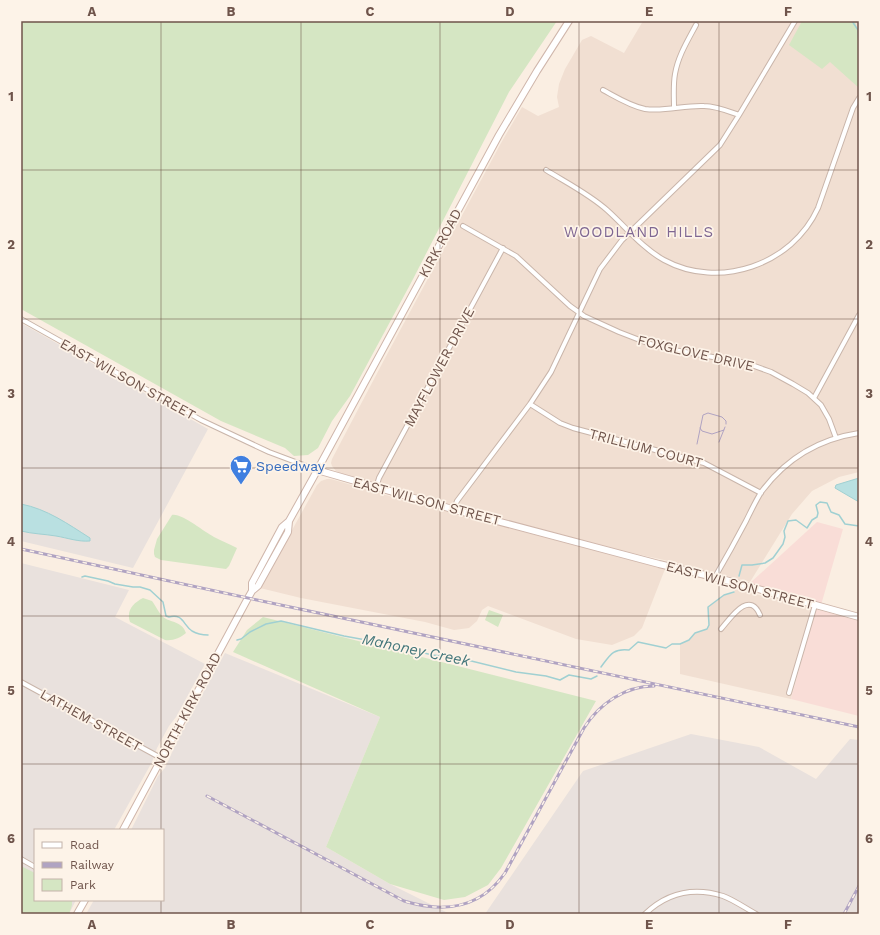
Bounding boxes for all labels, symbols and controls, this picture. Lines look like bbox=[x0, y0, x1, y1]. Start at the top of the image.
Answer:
text: A bbox=[88, 4, 97, 19]
text: B bbox=[227, 4, 236, 19]
text: C bbox=[366, 4, 375, 19]
text: D bbox=[505, 4, 515, 19]
text: E bbox=[645, 4, 653, 19]
text: F bbox=[784, 4, 792, 19]
text: 1 bbox=[8, 89, 14, 104]
text: 1 bbox=[866, 89, 872, 104]
street label: KIRK ROAD bbox=[415, 206, 465, 280]
district label: WOODLAND HILLS bbox=[564, 223, 714, 241]
text: 2 bbox=[7, 237, 15, 252]
text: 2 bbox=[865, 237, 873, 252]
street label: MAYFLOWER DRIVE bbox=[401, 304, 477, 429]
street label: FOXGLOVE DRIVE bbox=[636, 332, 756, 374]
street label: EAST WILSON STREET bbox=[58, 335, 199, 423]
text: 3 bbox=[7, 386, 15, 401]
text: 3 bbox=[865, 386, 873, 401]
street label: TRILLIUM COURT bbox=[587, 425, 705, 471]
supermarket icon: Speedway bbox=[228, 453, 254, 486]
place label: Speedway bbox=[256, 458, 326, 474]
street label: EAST WILSON STREET bbox=[351, 474, 503, 529]
text: 4 bbox=[7, 534, 16, 549]
text: 4 bbox=[865, 534, 874, 549]
street label: EAST WILSON STREET bbox=[664, 558, 816, 613]
water label: Mahoney Creek bbox=[360, 630, 472, 670]
street label: NORTH KIRK ROAD bbox=[150, 650, 224, 770]
text: 5 bbox=[7, 683, 15, 698]
text: 5 bbox=[865, 683, 873, 698]
street label: LATHEM STREET bbox=[38, 686, 145, 755]
legend bbox=[34, 829, 164, 901]
text: 6 bbox=[7, 831, 15, 846]
text: 6 bbox=[865, 831, 873, 846]
text: Road bbox=[70, 838, 99, 852]
text: Railway bbox=[70, 858, 115, 872]
text: Park bbox=[70, 878, 96, 892]
text: A bbox=[88, 917, 97, 932]
text: B bbox=[227, 917, 236, 932]
text: C bbox=[366, 917, 375, 932]
text: D bbox=[505, 917, 515, 932]
text: E bbox=[645, 917, 653, 932]
text: F bbox=[784, 917, 792, 932]

